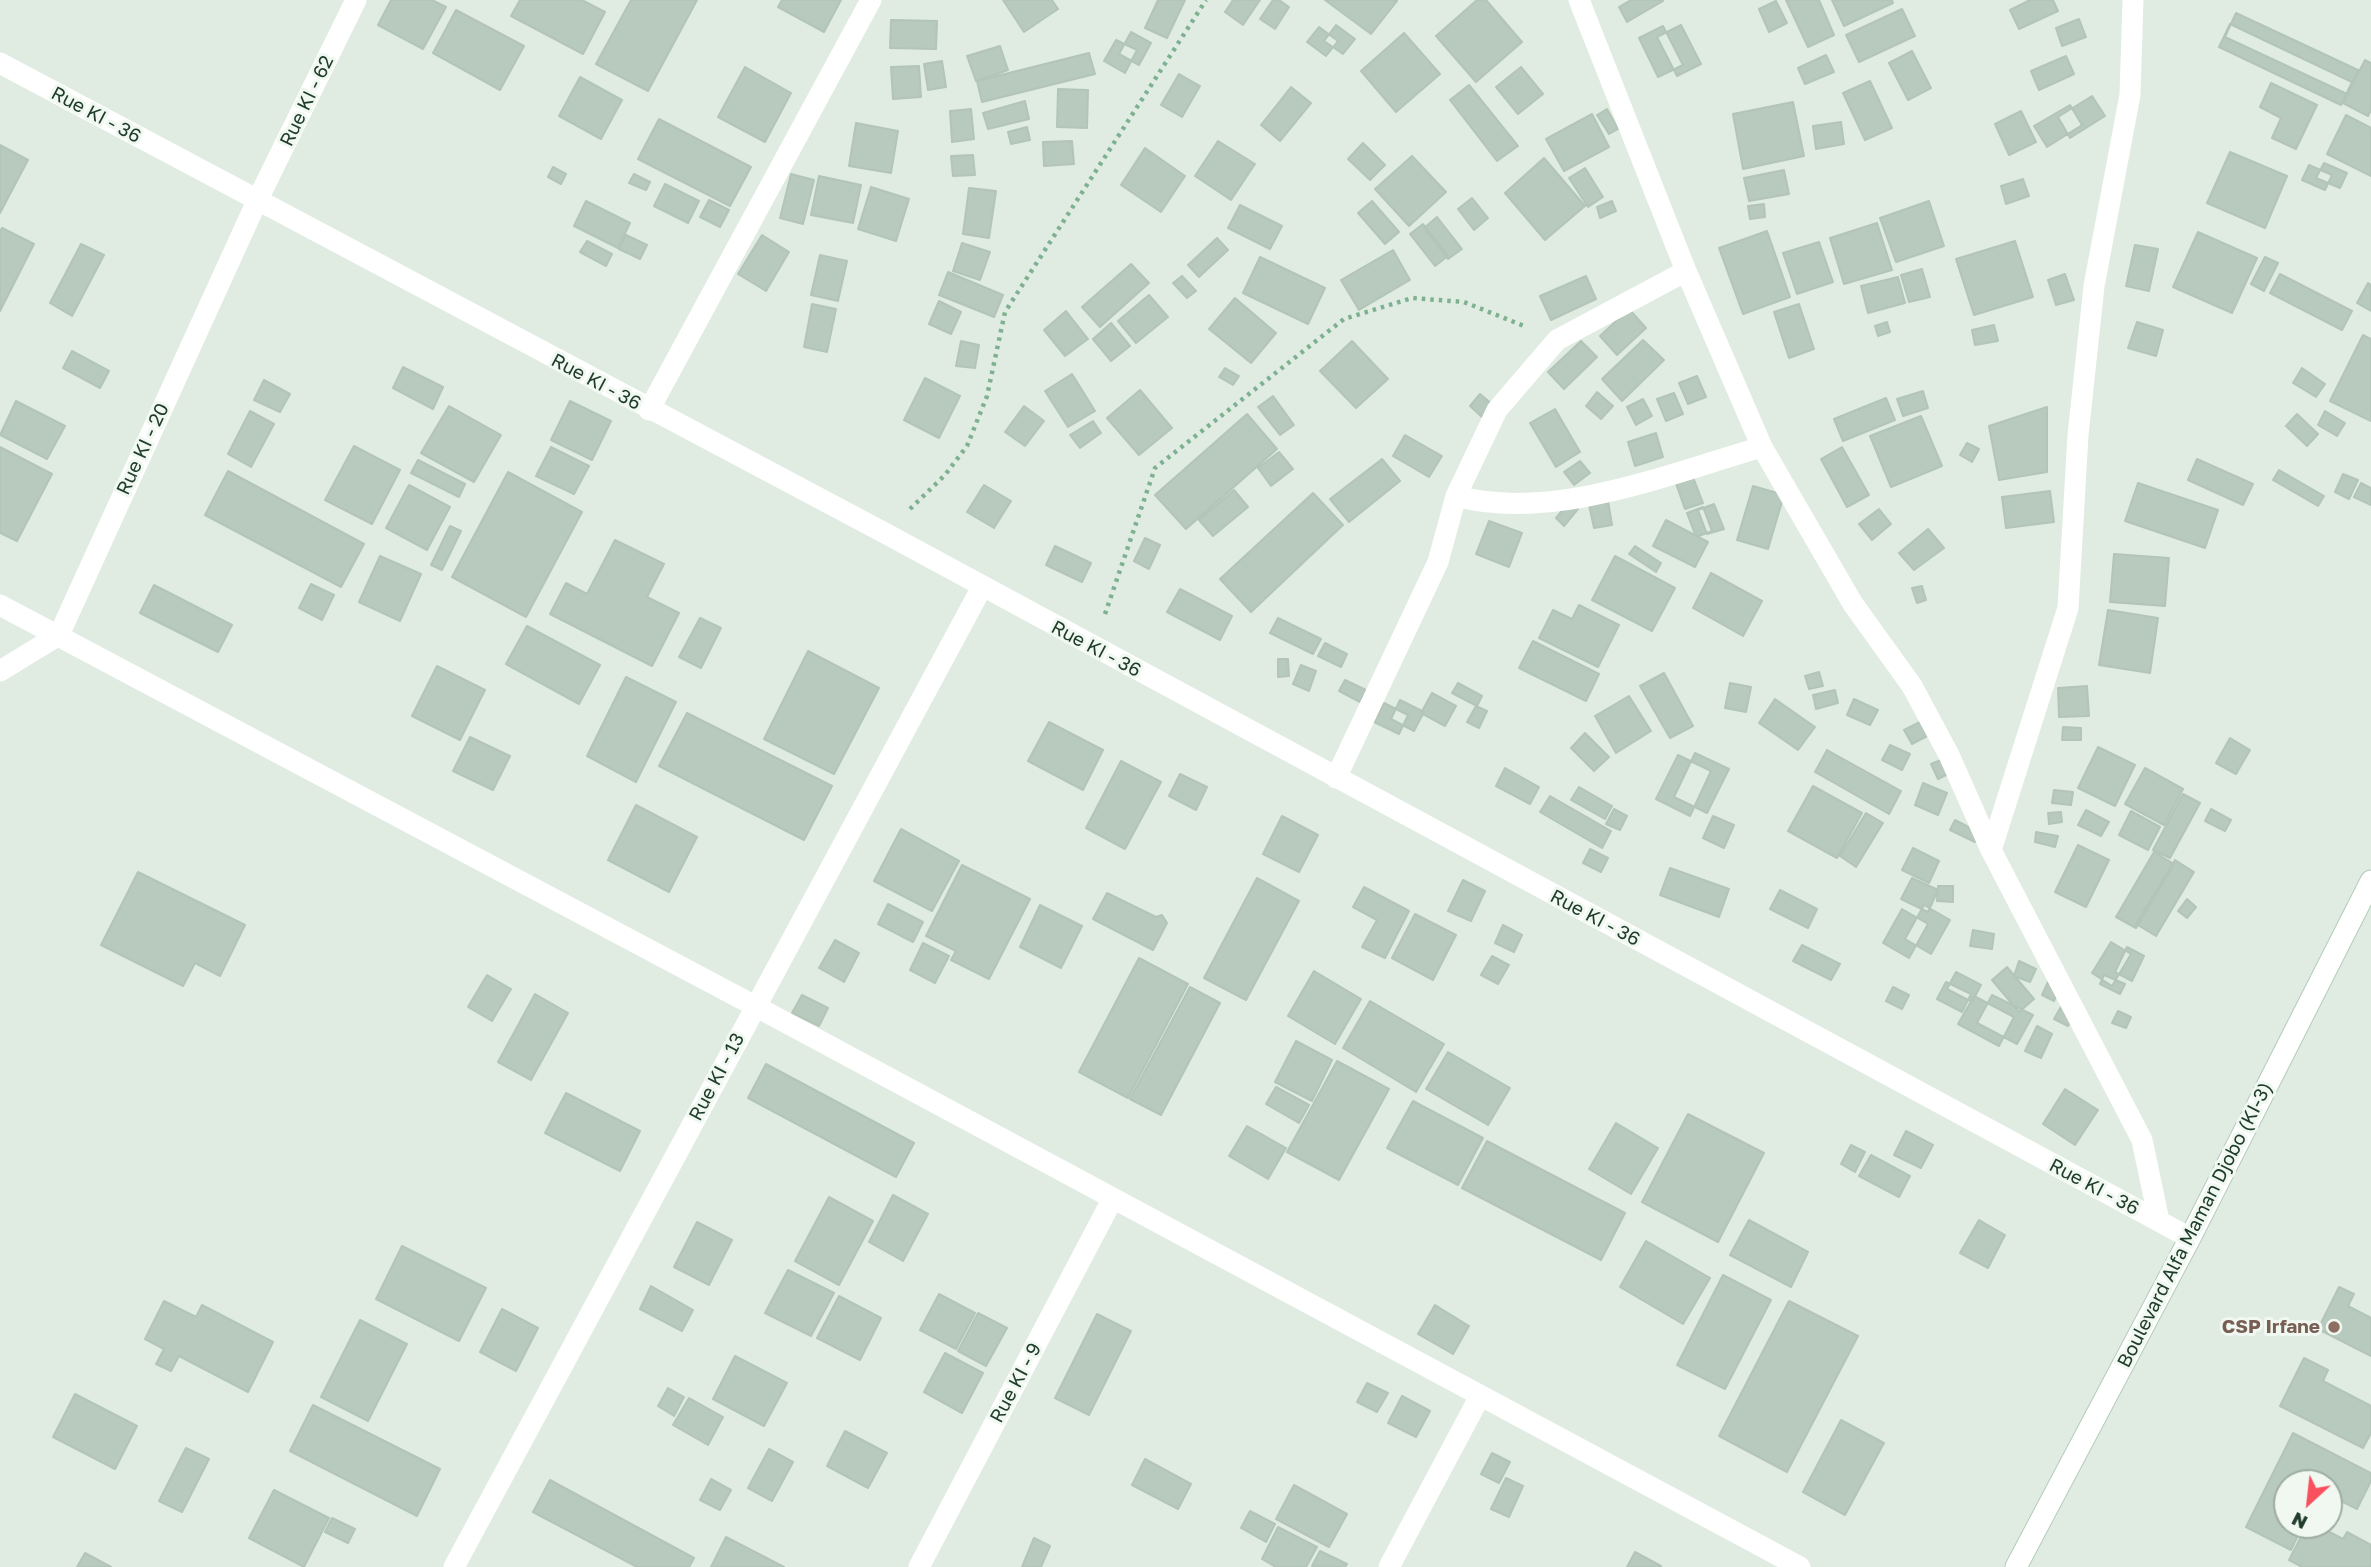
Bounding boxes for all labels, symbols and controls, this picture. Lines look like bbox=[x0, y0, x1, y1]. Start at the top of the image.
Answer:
street label: Rue KI - 62 bbox=[275, 52, 339, 150]
street label: Rue KI - 36 bbox=[47, 82, 145, 148]
street label: Rue KI - 36 bbox=[547, 349, 645, 415]
street label: Rue KI - 20 bbox=[112, 400, 174, 498]
street label: Rue KI - 36 bbox=[1047, 616, 1145, 682]
street label: Rue KI - 36 bbox=[1546, 885, 1644, 951]
street label: Rue KI - 13 bbox=[684, 1029, 750, 1125]
street label: Boulevard Alfa Maman Djobo (KI-3) bbox=[2113, 1078, 2277, 1372]
street label: Rue KI - 36 bbox=[2045, 1154, 2143, 1220]
place label: CSP Irfane bbox=[2222, 1316, 2320, 1338]
marker: CSP Irfane bbox=[2326, 1319, 2342, 1335]
street label: Rue KI - 9 bbox=[985, 1339, 1047, 1427]
north arrow bbox=[2273, 1469, 2343, 1539]
text: N bbox=[2287, 1508, 2311, 1535]

